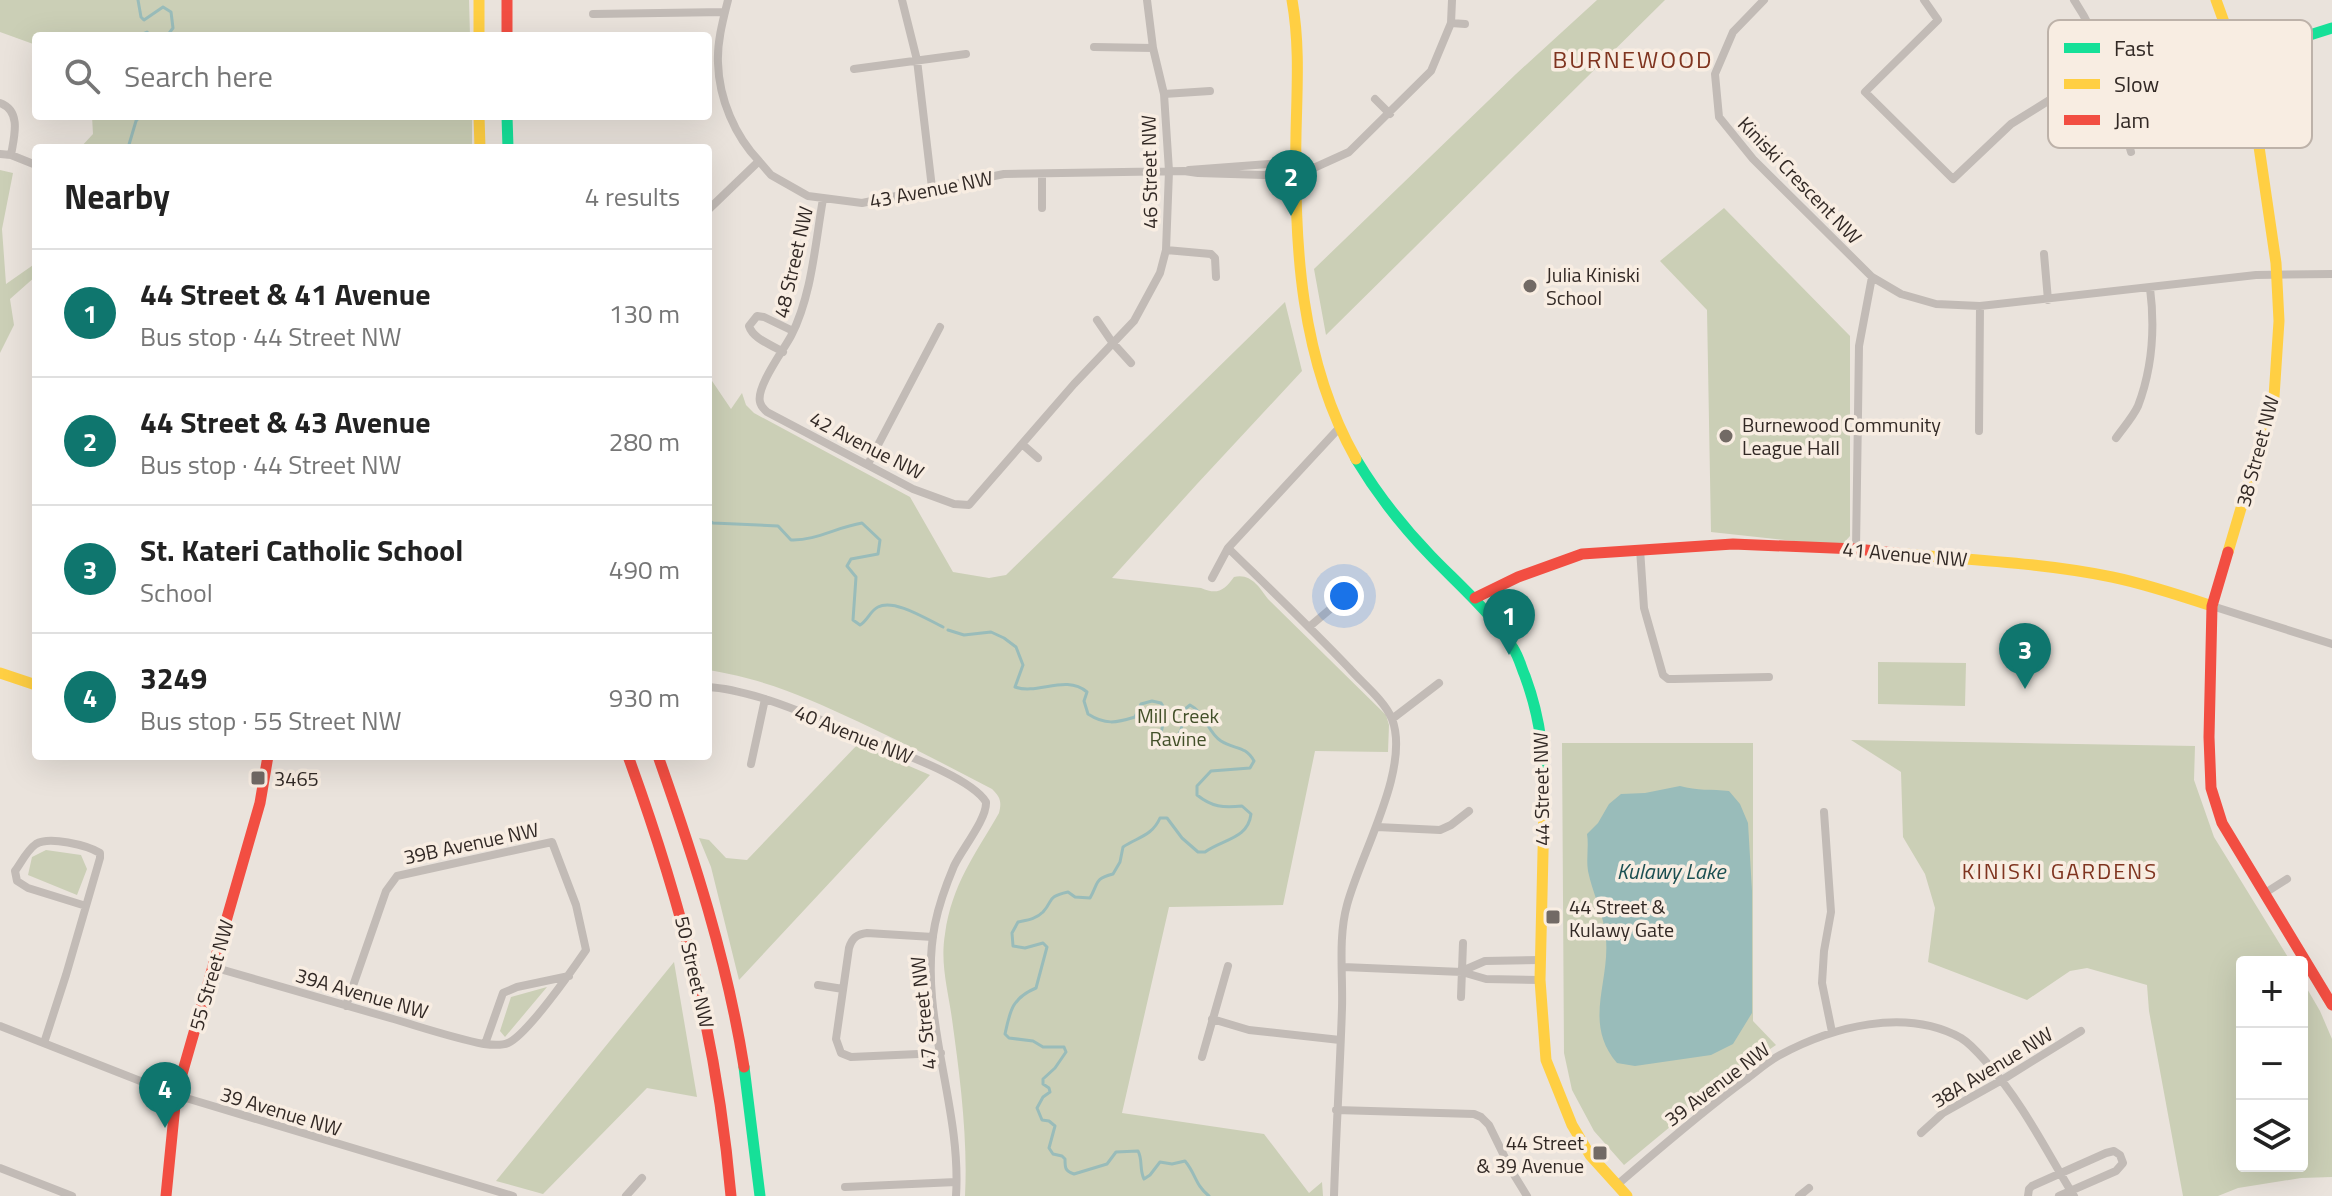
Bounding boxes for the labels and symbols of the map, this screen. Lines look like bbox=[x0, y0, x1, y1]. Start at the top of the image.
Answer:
legend bbox=[2048, 20, 2312, 148]
text: Fast bbox=[2114, 31, 2154, 65]
district label: BURNEWOOD bbox=[1553, 41, 1713, 77]
text: Slow bbox=[2114, 67, 2160, 101]
text: Jam bbox=[2114, 103, 2150, 137]
street label: Kiniski Crescent NW bbox=[1731, 109, 1870, 251]
street label: 46 Street NW bbox=[1133, 114, 1165, 229]
pin: 2 bbox=[1265, 150, 1317, 216]
street label: 43 Avenue NW bbox=[867, 162, 996, 216]
street label: 48 Street NW bbox=[765, 203, 821, 321]
place label: Julia Kiniski School bbox=[1546, 259, 1640, 313]
marker: Julia Kiniski School bbox=[1521, 277, 1539, 295]
street label: 38 Street NW bbox=[2227, 392, 2287, 510]
street label: 42 Avenue NW bbox=[804, 403, 930, 487]
place label: Burnewood Community League Hall bbox=[1742, 409, 1941, 463]
marker: Burnewood Community League Hall bbox=[1717, 427, 1735, 445]
street label: 41 Avenue NW bbox=[1841, 533, 1969, 575]
your location bbox=[1324, 576, 1364, 616]
pin: 1 bbox=[1483, 589, 1535, 655]
pin: 3 bbox=[1999, 623, 2051, 689]
street label: 40 Avenue NW bbox=[790, 696, 918, 772]
park label: Mill Creek Ravine bbox=[1137, 700, 1219, 754]
street label: 44 Street NW bbox=[1525, 731, 1557, 846]
place label: 3465 bbox=[274, 763, 319, 794]
marker: 3465 bbox=[249, 769, 267, 787]
street label: 39B Avenue NW bbox=[401, 814, 542, 872]
water label: Kulawy Lake bbox=[1617, 854, 1727, 888]
district label: KINISKI GARDENS bbox=[1962, 854, 2158, 888]
place label: 44 Street & Kulawy Gate bbox=[1569, 891, 1674, 945]
marker: 44 Street & Kulawy Gate bbox=[1544, 908, 1562, 926]
street label: 50 Street NW bbox=[667, 913, 723, 1031]
street label: 55 Street NW bbox=[180, 916, 242, 1034]
street label: 47 Street NW bbox=[902, 954, 944, 1071]
street label: 39A Avenue NW bbox=[292, 959, 432, 1027]
street label: 38A Avenue NW bbox=[1925, 1018, 2059, 1116]
street label: 39 Avenue NW bbox=[1658, 1034, 1776, 1134]
pin: 4 bbox=[139, 1062, 191, 1128]
street label: 39 Avenue NW bbox=[217, 1078, 346, 1144]
place label: 44 Street & 39 Avenue bbox=[1476, 1127, 1584, 1181]
marker: 44 Street & 39 Avenue bbox=[1591, 1144, 1609, 1162]

